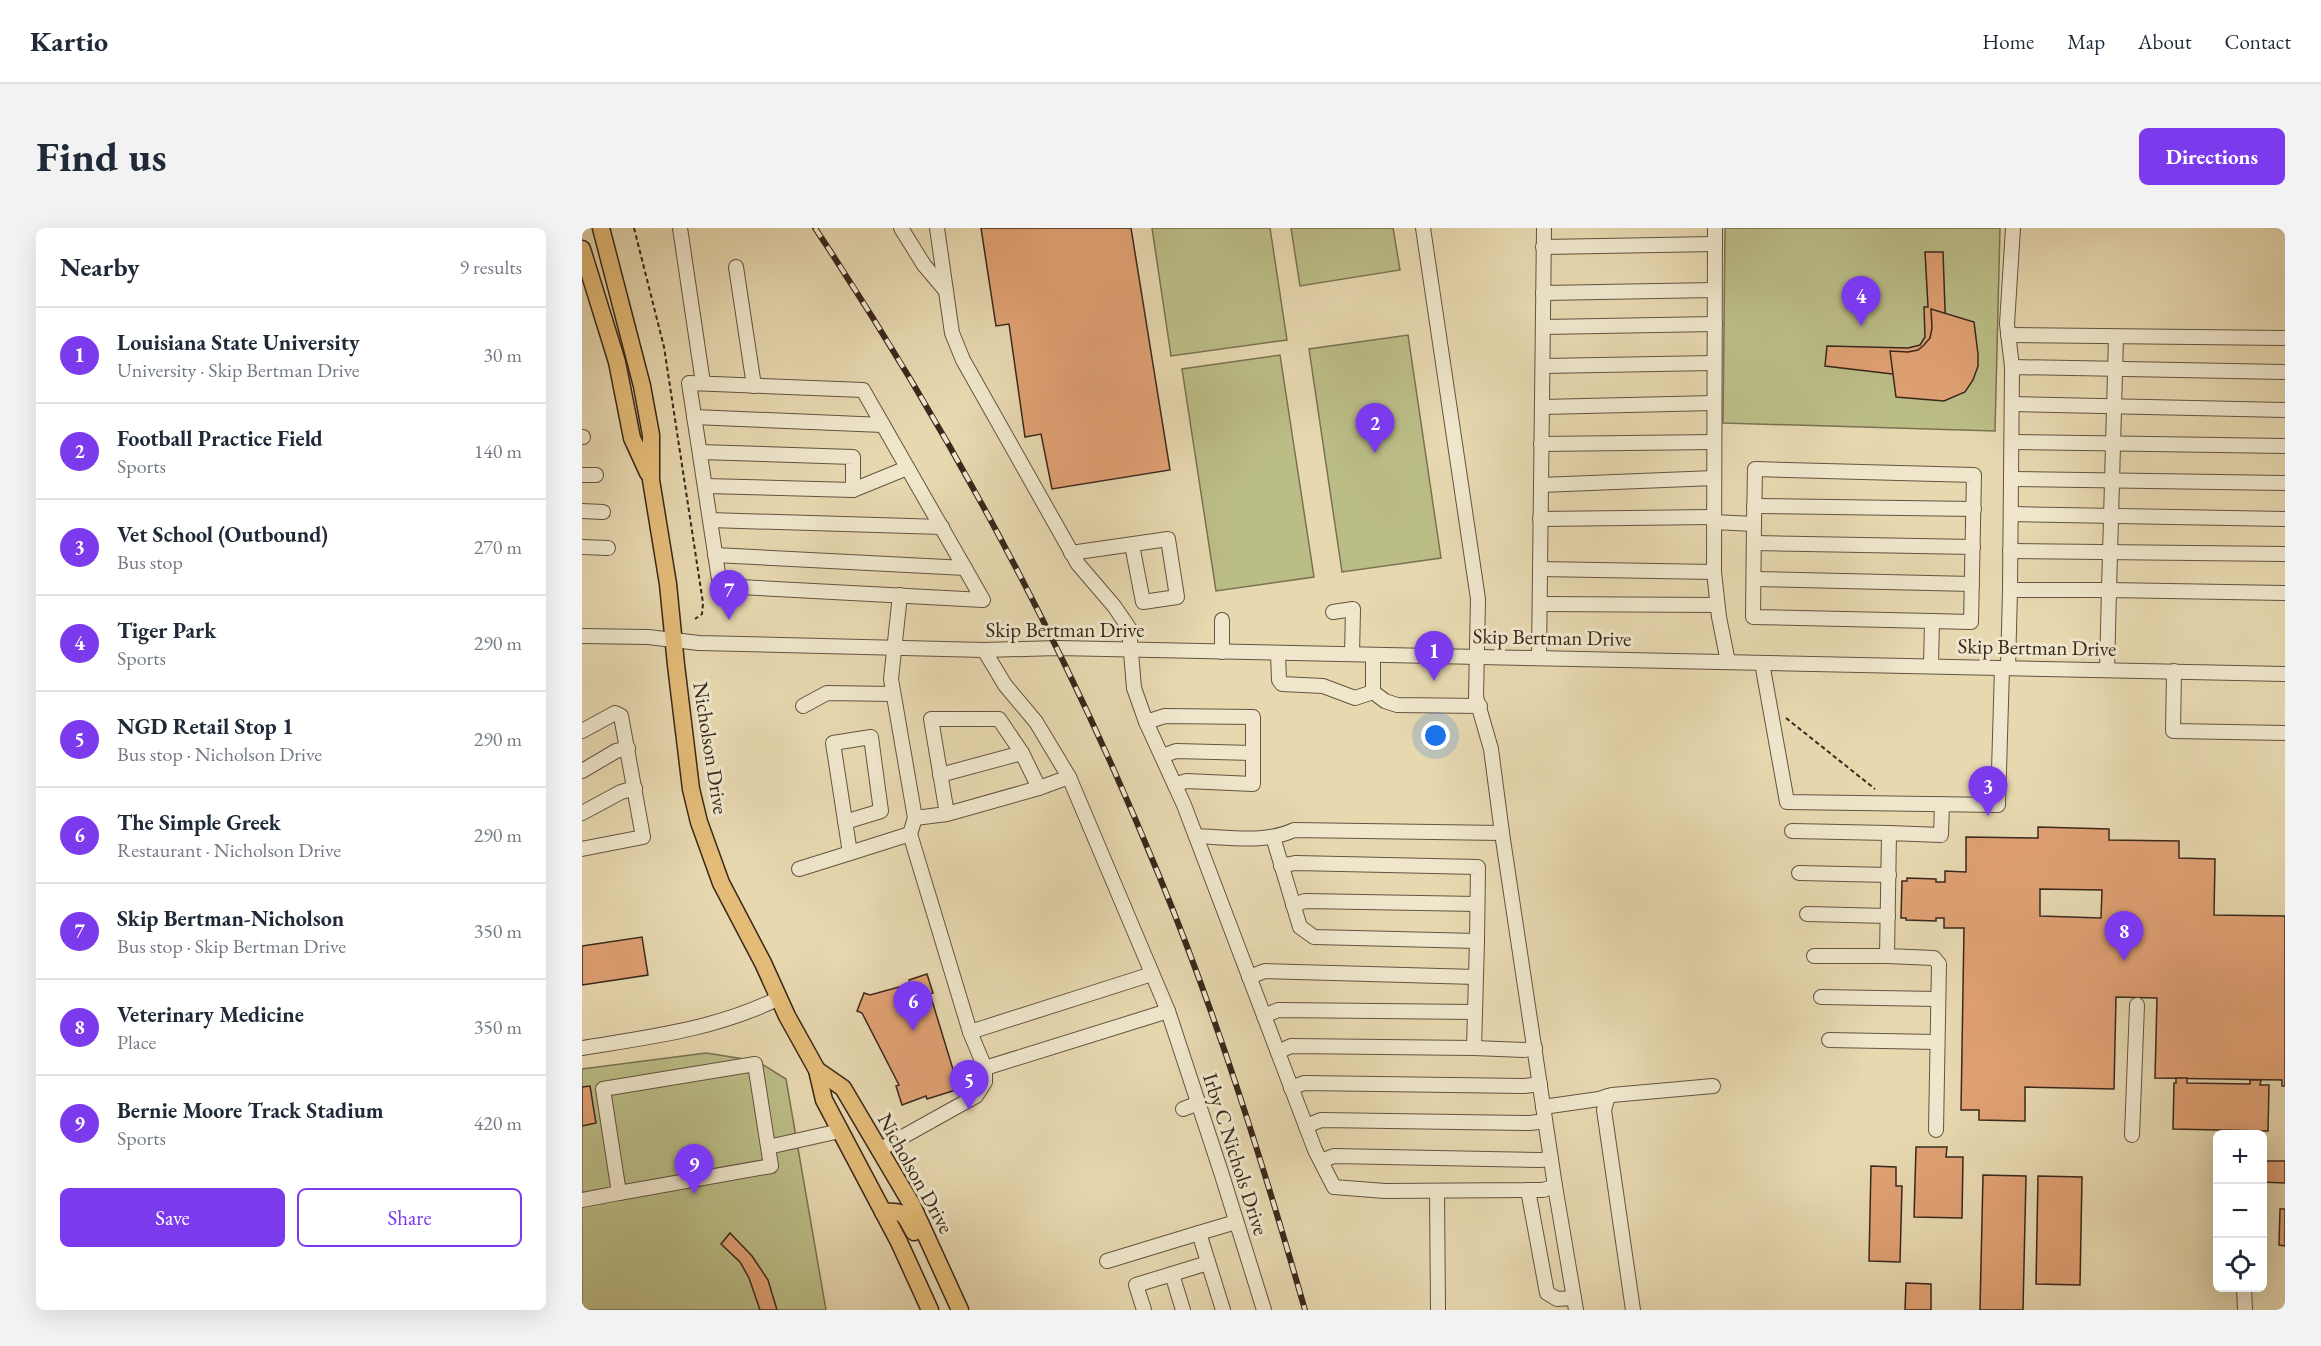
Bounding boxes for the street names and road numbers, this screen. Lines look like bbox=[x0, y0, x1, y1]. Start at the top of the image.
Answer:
street label: Skip Bertman Drive bbox=[986, 616, 1144, 643]
street label: Skip Bertman Drive bbox=[1472, 622, 1632, 652]
street label: Skip Bertman Drive bbox=[1957, 632, 2117, 662]
street label: Nicholson Drive bbox=[687, 680, 735, 816]
street label: Irby C Nichols Drive bbox=[1197, 1069, 1275, 1239]
street label: Nicholson Drive bbox=[872, 1108, 960, 1238]

